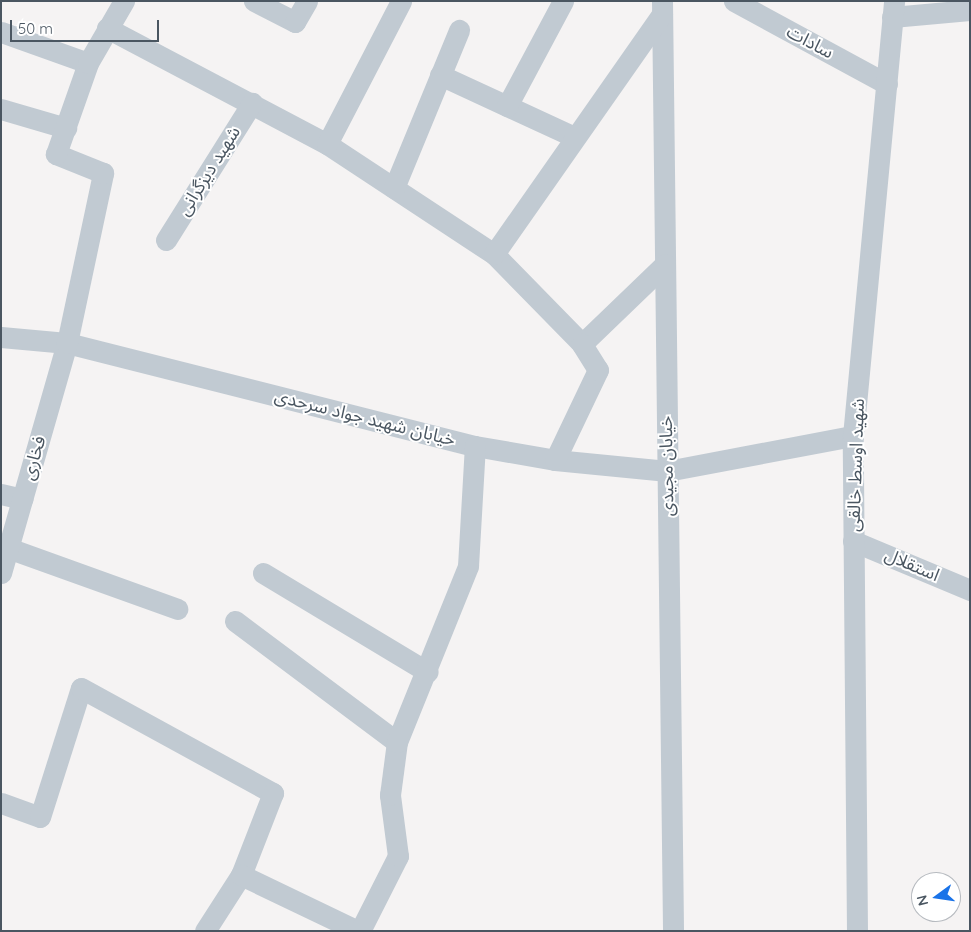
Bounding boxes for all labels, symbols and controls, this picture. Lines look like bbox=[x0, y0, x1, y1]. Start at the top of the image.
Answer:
scale bar bbox=[12, 10, 161, 42]
text: 50 m bbox=[18, 19, 53, 38]
street label: سادات bbox=[783, 21, 837, 63]
street label: شهید دیزگرانی bbox=[173, 122, 245, 220]
street label: خیابان شهید جواد سرحدی bbox=[272, 385, 458, 451]
street label: شهید اوسط خالقی bbox=[843, 398, 869, 532]
street label: خیابان مجیدی bbox=[655, 415, 679, 517]
street label: فخاری bbox=[17, 433, 51, 483]
street label: استقلال bbox=[881, 544, 943, 586]
north arrow bbox=[911, 872, 961, 922]
text: N bbox=[912, 893, 932, 908]

